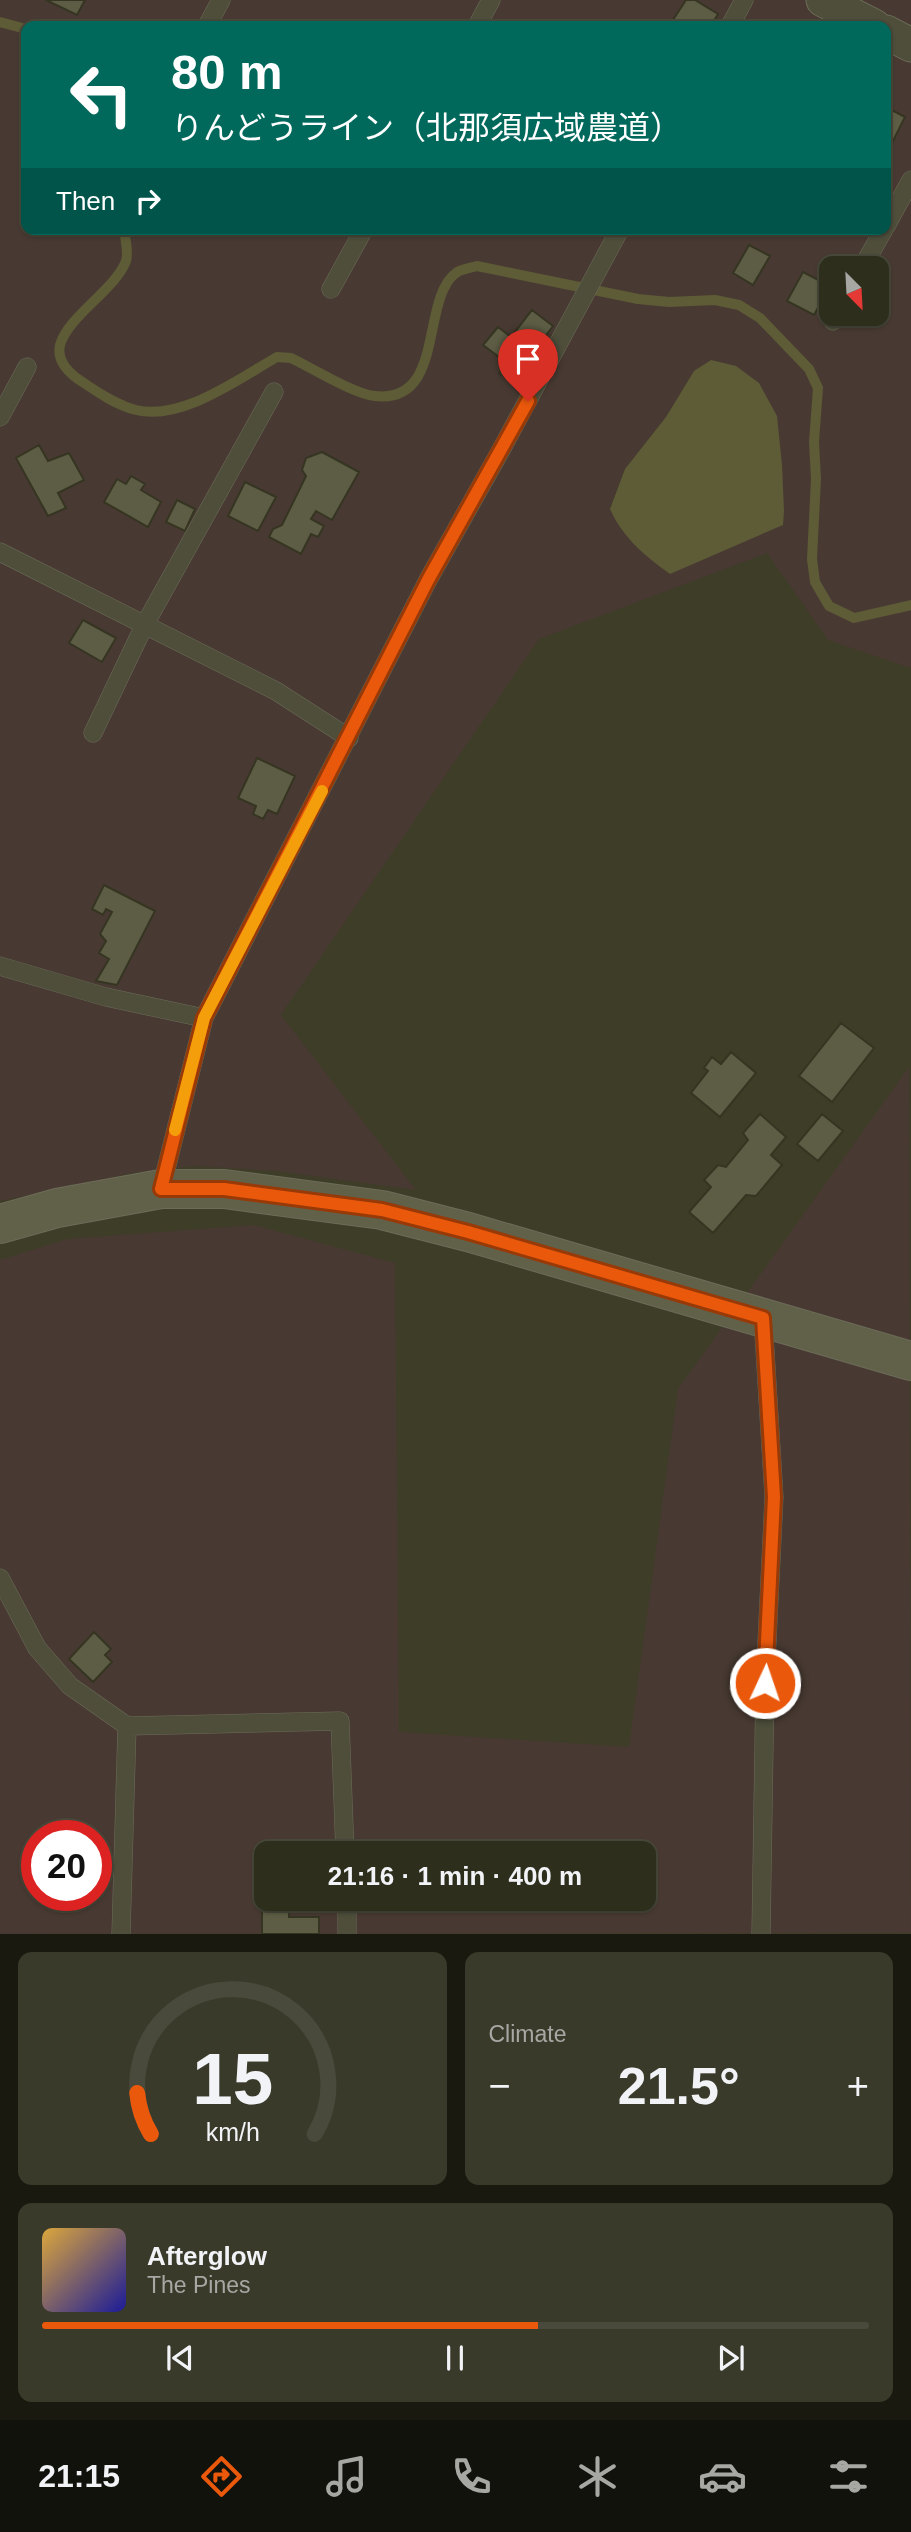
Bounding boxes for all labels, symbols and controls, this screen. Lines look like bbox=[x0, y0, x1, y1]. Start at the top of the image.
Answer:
text: 80 m bbox=[171, 45, 283, 99]
icon: left bbox=[56, 49, 147, 140]
text: りんどうライン（北那須広域農道） bbox=[171, 110, 682, 146]
icon: right bbox=[129, 182, 167, 220]
text: Then bbox=[56, 186, 115, 216]
north arrow bbox=[819, 256, 889, 326]
map controls bbox=[819, 256, 889, 326]
pin bbox=[498, 329, 558, 401]
icon: arrive bbox=[509, 340, 547, 378]
position arrow bbox=[728, 1646, 802, 1720]
speed limit sign: 20 bbox=[21, 1820, 112, 1911]
text: 21:16 · 1 min · 400 m bbox=[328, 1861, 582, 1891]
text: Climate bbox=[489, 2021, 566, 2047]
text: 15 bbox=[192, 2039, 273, 2120]
text: 21.5° bbox=[618, 2057, 740, 2115]
text: − bbox=[489, 2065, 511, 2107]
text: + bbox=[847, 2065, 869, 2107]
text: km/h bbox=[205, 2118, 259, 2146]
text: Afterglow bbox=[147, 2241, 267, 2271]
text: The Pines bbox=[147, 2272, 251, 2298]
icon: previous bbox=[161, 2339, 199, 2377]
icon: pause bbox=[436, 2339, 474, 2377]
icon: next bbox=[712, 2339, 750, 2377]
icon: directions bbox=[197, 2452, 246, 2501]
icon: music bbox=[322, 2452, 371, 2501]
icon: phone bbox=[447, 2452, 496, 2501]
icon: climate bbox=[573, 2452, 622, 2501]
icon: car bbox=[698, 2452, 747, 2501]
icon: filters bbox=[824, 2452, 873, 2501]
text: 21:15 bbox=[38, 2458, 120, 2494]

